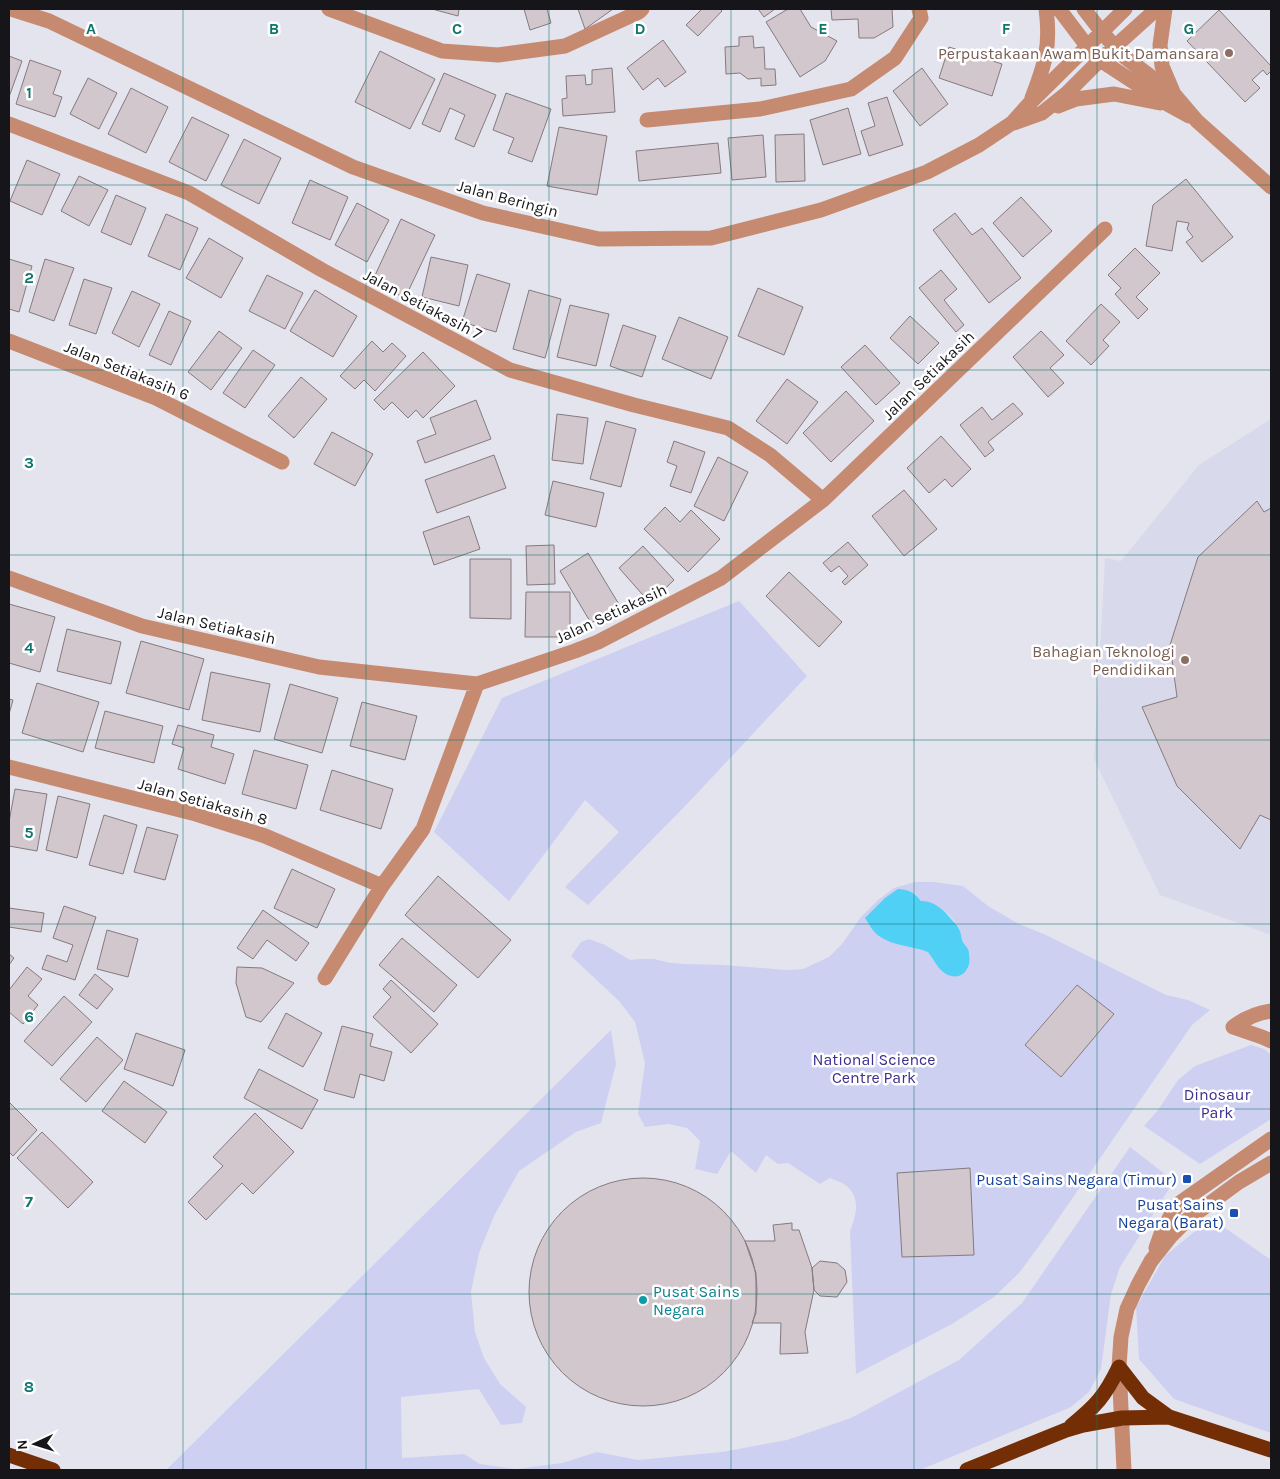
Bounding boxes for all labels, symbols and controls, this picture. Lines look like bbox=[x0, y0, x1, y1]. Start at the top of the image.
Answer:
text: A bbox=[86, 19, 96, 38]
text: B bbox=[269, 19, 279, 38]
text: C bbox=[452, 19, 462, 38]
text: D bbox=[635, 19, 646, 38]
text: E bbox=[818, 19, 828, 38]
text: F bbox=[1002, 19, 1011, 38]
text: G bbox=[1184, 19, 1194, 38]
place label: Perpustakaan Awam Bukit Damansara bbox=[938, 44, 1219, 63]
marker: Perpustakaan Awam Bukit Damansara bbox=[1223, 47, 1235, 59]
text: 1 bbox=[26, 83, 32, 102]
street label: Jalan Beringin bbox=[455, 176, 560, 221]
street label: Jalan Setiakasih 7 bbox=[360, 265, 486, 344]
text: 2 bbox=[24, 268, 34, 287]
street label: Jalan Setiakasih bbox=[879, 327, 978, 424]
street label: Jalan Setiakasih 6 bbox=[62, 337, 192, 404]
text: 3 bbox=[24, 453, 34, 472]
street label: Jalan Setiakasih bbox=[553, 579, 670, 647]
street label: Jalan Setiakasih bbox=[156, 603, 278, 648]
text: 4 bbox=[24, 638, 34, 657]
place label: Bahagian Teknologi Pendidikan bbox=[1032, 642, 1175, 679]
marker: Bahagian Teknologi Pendidikan bbox=[1179, 654, 1191, 666]
street label: Jalan Setiakasih 8 bbox=[136, 774, 270, 829]
text: 5 bbox=[24, 823, 34, 842]
text: 6 bbox=[24, 1007, 34, 1026]
park label: National Science Centre Park bbox=[812, 1050, 936, 1087]
park label: Dinosaur Park bbox=[1184, 1085, 1250, 1122]
place label: Pusat Sains Negara (Timur) bbox=[976, 1170, 1177, 1189]
marker: Pusat Sains Negara (Timur) bbox=[1181, 1173, 1193, 1185]
text: 7 bbox=[25, 1192, 33, 1211]
place label: Pusat Sains Negara (Barat) bbox=[1118, 1195, 1224, 1232]
marker: Pusat Sains Negara (Barat) bbox=[1228, 1207, 1240, 1219]
place label: Pusat Sains Negara bbox=[653, 1282, 740, 1319]
marker: Pusat Sains Negara bbox=[637, 1294, 649, 1306]
text: 8 bbox=[24, 1377, 34, 1396]
north arrow bbox=[10, 1419, 60, 1469]
text: N bbox=[14, 1439, 31, 1450]

